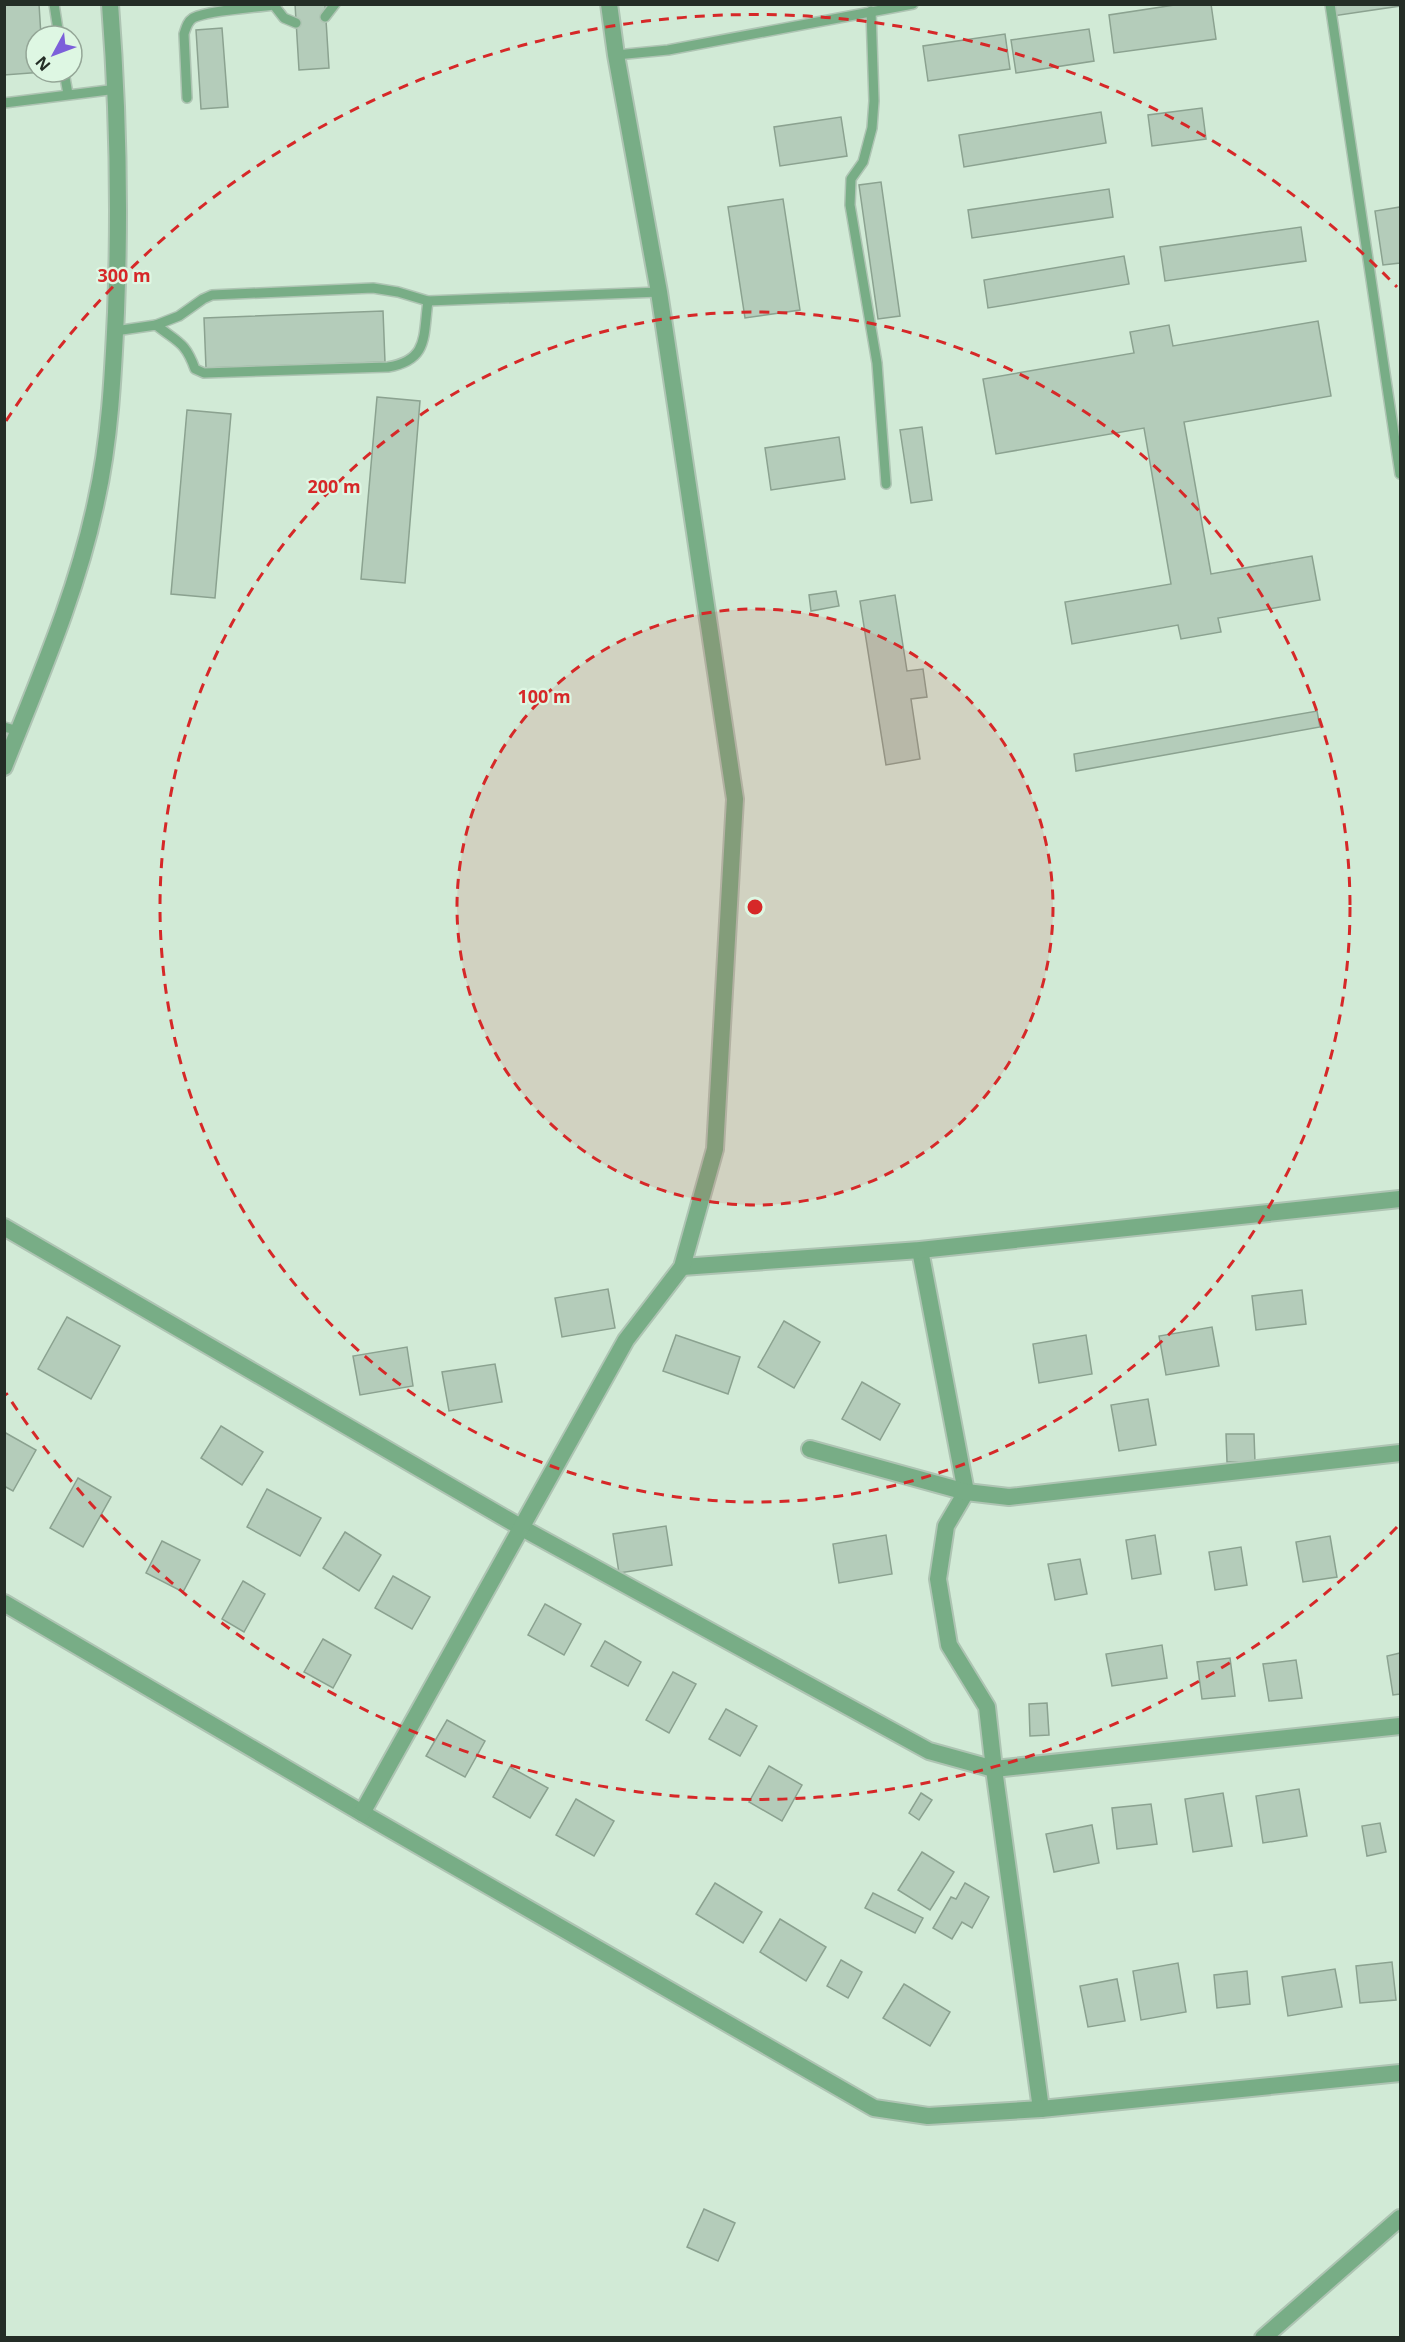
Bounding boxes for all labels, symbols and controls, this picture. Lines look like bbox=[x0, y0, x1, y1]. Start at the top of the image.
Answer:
north arrow bbox=[24, 24, 84, 84]
text: N bbox=[30, 52, 55, 76]
text: 300 m bbox=[97, 263, 151, 287]
text: 200 m bbox=[307, 474, 361, 498]
text: 100 m bbox=[517, 684, 571, 708]
centre of rings bbox=[745, 897, 765, 917]

